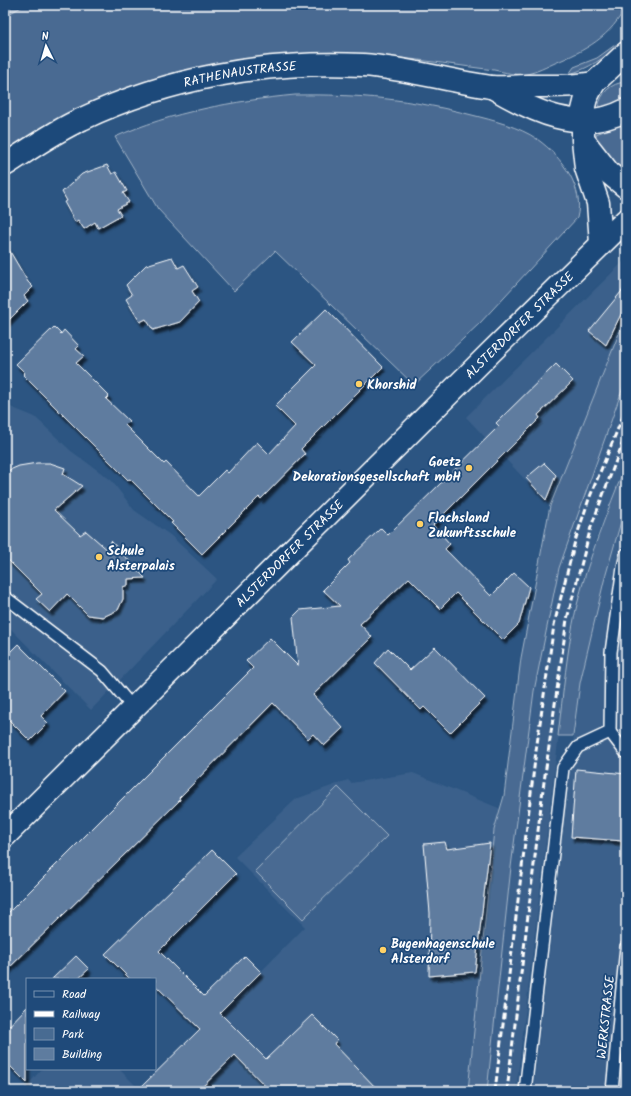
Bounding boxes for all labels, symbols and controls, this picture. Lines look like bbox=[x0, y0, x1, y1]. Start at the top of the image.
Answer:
north arrow bbox=[26, 26, 66, 66]
text: N bbox=[41, 28, 50, 46]
street label: RATHENAUSTRASSE bbox=[182, 56, 297, 94]
street label: ALSTERDORFER STRASSE bbox=[461, 267, 580, 384]
place label: Khorshid bbox=[367, 375, 418, 396]
marker: Khorshid bbox=[354, 379, 364, 389]
place label: Goetz Dekorationsgesellschaft mbH bbox=[293, 452, 462, 488]
marker: Goetz Dekorationsgesellschaft mbH bbox=[464, 463, 474, 473]
street label: ALSTERDORFER STRASSE bbox=[231, 495, 350, 613]
place label: Flachsland Zukunftsschule bbox=[428, 508, 517, 544]
marker: Flachsland Zukunftsschule bbox=[415, 519, 425, 529]
place label: Schule Alsterpalais bbox=[107, 541, 175, 577]
marker: Schule Alsterpalais bbox=[94, 552, 104, 562]
place label: Bugenhagenschule Alsterdorf bbox=[391, 934, 496, 970]
marker: Bugenhagenschule Alsterdorf bbox=[378, 945, 388, 955]
street label: WERKSTRASSE bbox=[592, 974, 621, 1060]
legend bbox=[26, 978, 156, 1070]
text: Road bbox=[62, 985, 87, 1004]
text: Railway bbox=[62, 1005, 100, 1024]
text: Park bbox=[62, 1025, 84, 1044]
text: Building bbox=[62, 1045, 102, 1064]

